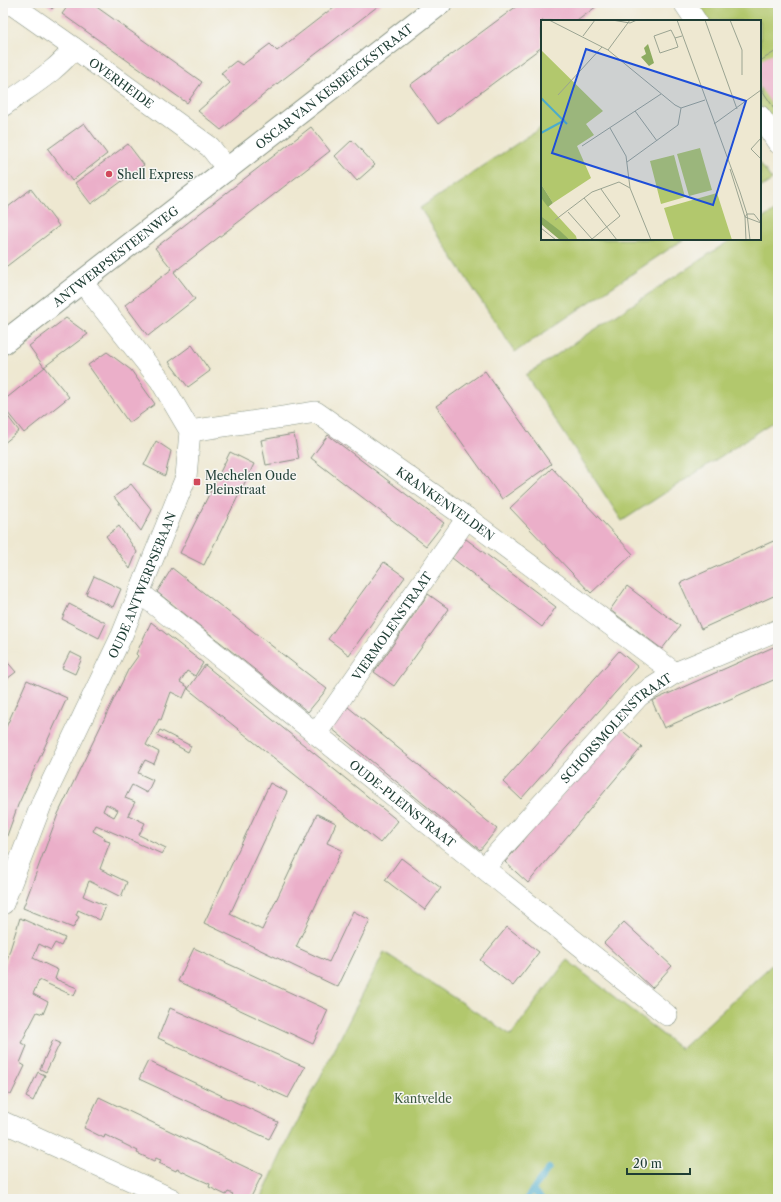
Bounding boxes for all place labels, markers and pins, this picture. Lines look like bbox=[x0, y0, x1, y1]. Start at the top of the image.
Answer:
place label: Shell Express bbox=[117, 167, 193, 182]
marker: Shell Express bbox=[104, 169, 114, 179]
place label: Mechelen Oude Pleinstraat bbox=[205, 468, 297, 497]
marker: Mechelen Oude Pleinstraat bbox=[192, 477, 202, 487]

